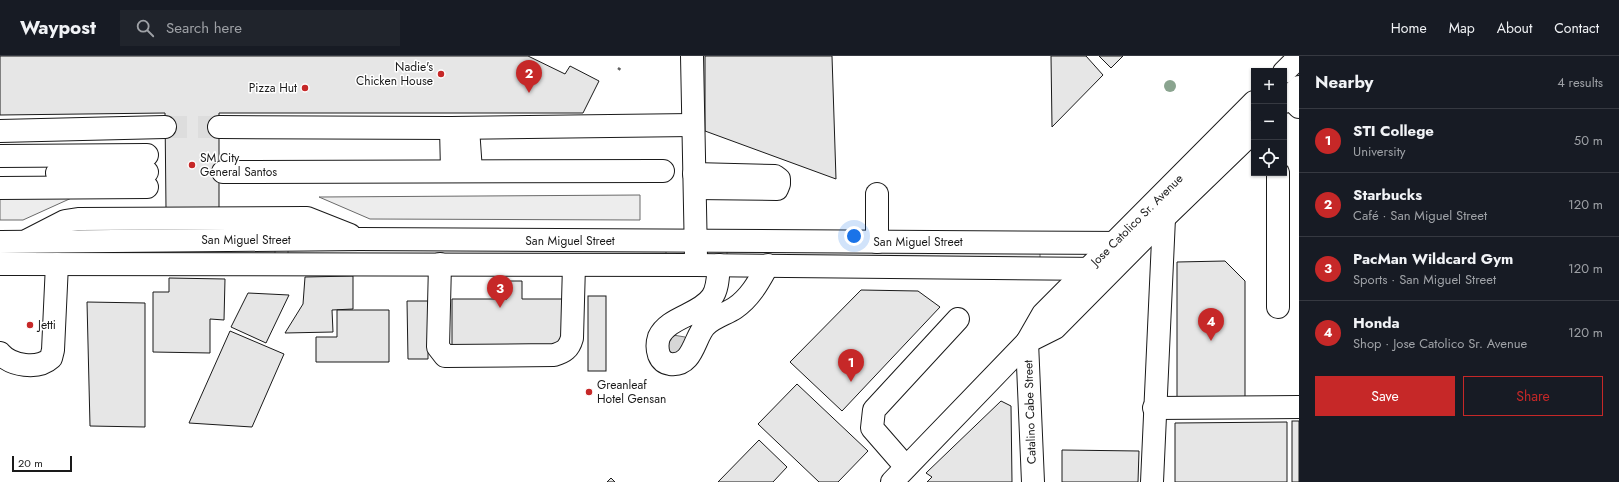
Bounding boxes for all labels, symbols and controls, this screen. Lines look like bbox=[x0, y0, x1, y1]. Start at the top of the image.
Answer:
search box bbox=[120, 10, 400, 46]
text: Waypost bbox=[20, 14, 96, 41]
icon: search bbox=[134, 17, 156, 39]
text: Search here bbox=[166, 17, 242, 39]
text: Home bbox=[1391, 18, 1427, 38]
text: Map bbox=[1449, 18, 1475, 38]
text: About bbox=[1497, 18, 1532, 38]
text: Contact bbox=[1554, 18, 1599, 38]
place label: Nadie's Chicken House bbox=[356, 58, 433, 90]
pin: 2 bbox=[516, 60, 542, 93]
map controls bbox=[1251, 68, 1287, 176]
button: + bbox=[1251, 68, 1287, 104]
marker: Nadie's Chicken House bbox=[436, 69, 446, 79]
text: Nearby bbox=[1315, 70, 1373, 94]
text: 4 results bbox=[1557, 73, 1603, 92]
place label: Pizza Hut bbox=[249, 79, 297, 97]
marker: Pizza Hut bbox=[300, 83, 310, 93]
button: − bbox=[1251, 104, 1287, 140]
text: STI College bbox=[1353, 120, 1434, 142]
text: 1 bbox=[1325, 131, 1331, 150]
text: 50 m bbox=[1574, 131, 1603, 150]
button: locate bbox=[1251, 140, 1287, 176]
text: University bbox=[1353, 142, 1405, 161]
place label: SM City General Santos bbox=[200, 149, 277, 181]
marker: SM City General Santos bbox=[187, 160, 197, 170]
street label: Jose Catolico Sr. Avenue bbox=[1085, 170, 1187, 272]
text: Starbucks bbox=[1353, 184, 1422, 206]
text: 2 bbox=[1324, 195, 1332, 214]
text: 120 m bbox=[1568, 195, 1603, 214]
text: Café · San Miguel Street bbox=[1353, 206, 1487, 225]
your location bbox=[844, 226, 864, 246]
street label: San Miguel Street bbox=[201, 231, 291, 249]
street label: San Miguel Street bbox=[525, 232, 615, 250]
street label: San Miguel Street bbox=[873, 233, 963, 251]
text: PacMan Wildcard Gym bbox=[1353, 248, 1513, 270]
text: 3 bbox=[1324, 259, 1332, 278]
text: 120 m bbox=[1568, 259, 1603, 278]
text: Sports · San Miguel Street bbox=[1353, 270, 1496, 289]
pin: 3 bbox=[487, 275, 513, 308]
pin: 4 bbox=[1198, 308, 1224, 341]
text: Honda bbox=[1353, 312, 1400, 334]
place label: Jetti bbox=[36, 316, 56, 334]
marker: Jetti bbox=[25, 320, 35, 330]
text: 4 bbox=[1323, 323, 1333, 342]
text: 120 m bbox=[1568, 323, 1603, 342]
text: Shop · Jose Catolico Sr. Avenue bbox=[1353, 334, 1527, 353]
pin: 1 bbox=[838, 349, 864, 382]
street label: Catalino Cabe Street bbox=[1019, 359, 1041, 464]
place label: Greanleaf Hotel Gensan bbox=[597, 376, 666, 408]
button: Save bbox=[1315, 376, 1455, 416]
button: Share bbox=[1463, 376, 1603, 416]
marker: Greanleaf Hotel Gensan bbox=[584, 387, 594, 397]
scale bar bbox=[12, 454, 72, 473]
text: 20 m bbox=[18, 455, 43, 471]

